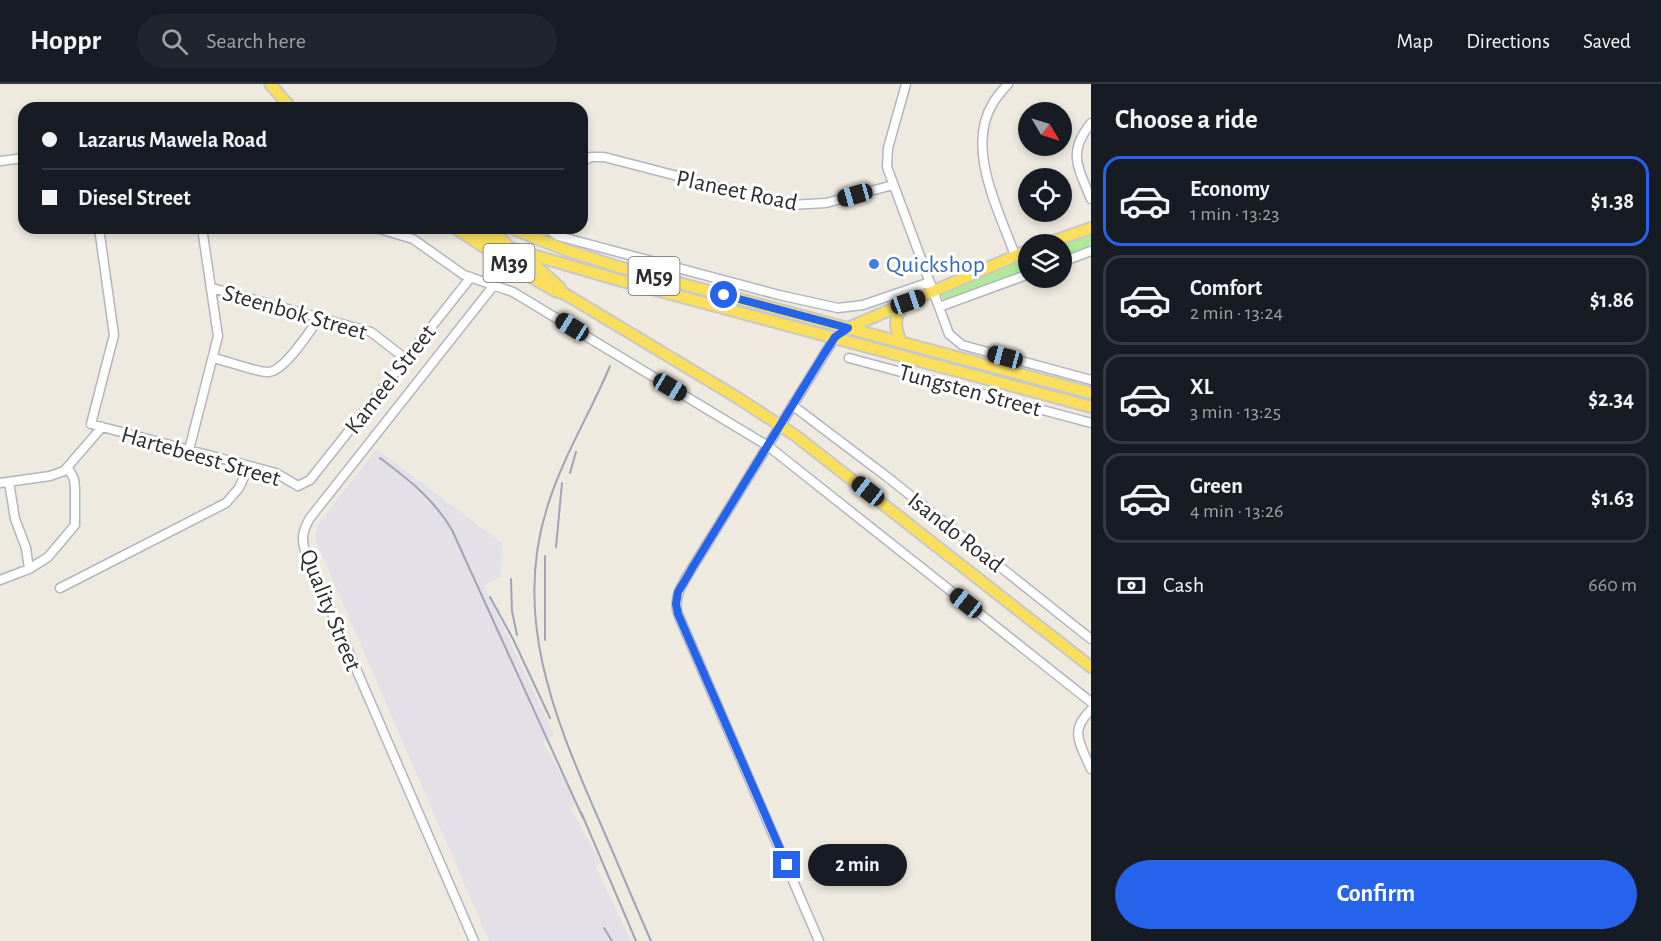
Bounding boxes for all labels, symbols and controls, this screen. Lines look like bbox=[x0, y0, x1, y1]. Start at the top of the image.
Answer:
search box bbox=[137, 14, 557, 68]
icon: search bbox=[158, 25, 191, 58]
text: Hoppr bbox=[30, 27, 101, 55]
text: Search here bbox=[206, 30, 306, 52]
text: Map bbox=[1397, 31, 1433, 52]
text: Directions bbox=[1466, 31, 1550, 52]
text: Saved bbox=[1583, 31, 1631, 52]
north arrow bbox=[1018, 102, 1072, 156]
map controls bbox=[1018, 102, 1072, 288]
text: Choose a ride bbox=[1115, 106, 1258, 133]
text: Lazarus Mawela Road bbox=[78, 129, 267, 151]
street label: Planeet Road bbox=[674, 166, 800, 216]
button: locate bbox=[1018, 168, 1072, 222]
icon: car bbox=[1118, 174, 1172, 228]
text: Economy bbox=[1190, 178, 1270, 200]
car bbox=[835, 181, 875, 209]
text: Diesel Street bbox=[78, 187, 191, 209]
text: $1.38 bbox=[1591, 190, 1634, 212]
text: 1 min · 13:23 bbox=[1190, 204, 1280, 224]
button: layers bbox=[1018, 234, 1072, 288]
road number: M39 bbox=[484, 244, 534, 282]
place label: Quickshop bbox=[886, 253, 985, 277]
road number: M59 bbox=[628, 257, 680, 295]
marker: Quickshop bbox=[867, 257, 881, 271]
icon: car bbox=[1118, 273, 1172, 327]
text: Comfort bbox=[1190, 277, 1262, 299]
street label: Steenbok Street bbox=[220, 281, 370, 345]
route start bbox=[710, 281, 737, 308]
car bbox=[888, 288, 928, 316]
text: $1.86 bbox=[1590, 289, 1634, 311]
text: 2 min · 13:24 bbox=[1190, 303, 1283, 323]
car bbox=[552, 310, 592, 344]
street label: Kameel Street bbox=[341, 320, 441, 439]
car bbox=[985, 344, 1025, 370]
street label: Tungsten Street bbox=[896, 360, 1044, 422]
car bbox=[650, 370, 690, 404]
icon: car bbox=[1118, 372, 1172, 426]
text: XL bbox=[1190, 376, 1213, 398]
text: $2.34 bbox=[1588, 388, 1634, 410]
text: 3 min · 13:25 bbox=[1190, 402, 1281, 422]
street label: Hartebeest Street bbox=[118, 423, 283, 491]
icon: car bbox=[1118, 471, 1172, 525]
car bbox=[848, 473, 888, 509]
text: Green bbox=[1190, 475, 1243, 497]
text: $1.63 bbox=[1591, 487, 1634, 509]
street label: Isando Road bbox=[903, 488, 1008, 577]
text: 4 min · 13:26 bbox=[1190, 501, 1283, 521]
street label: Quality Street bbox=[295, 546, 365, 675]
icon: cash bbox=[1115, 569, 1148, 602]
text: Cash bbox=[1163, 574, 1204, 596]
text: 660 m bbox=[1588, 575, 1637, 595]
car bbox=[946, 585, 986, 621]
callout: 2 min bbox=[808, 844, 907, 886]
route end bbox=[773, 851, 800, 878]
text: 2 min bbox=[835, 855, 880, 875]
button: Confirm bbox=[1115, 860, 1637, 929]

